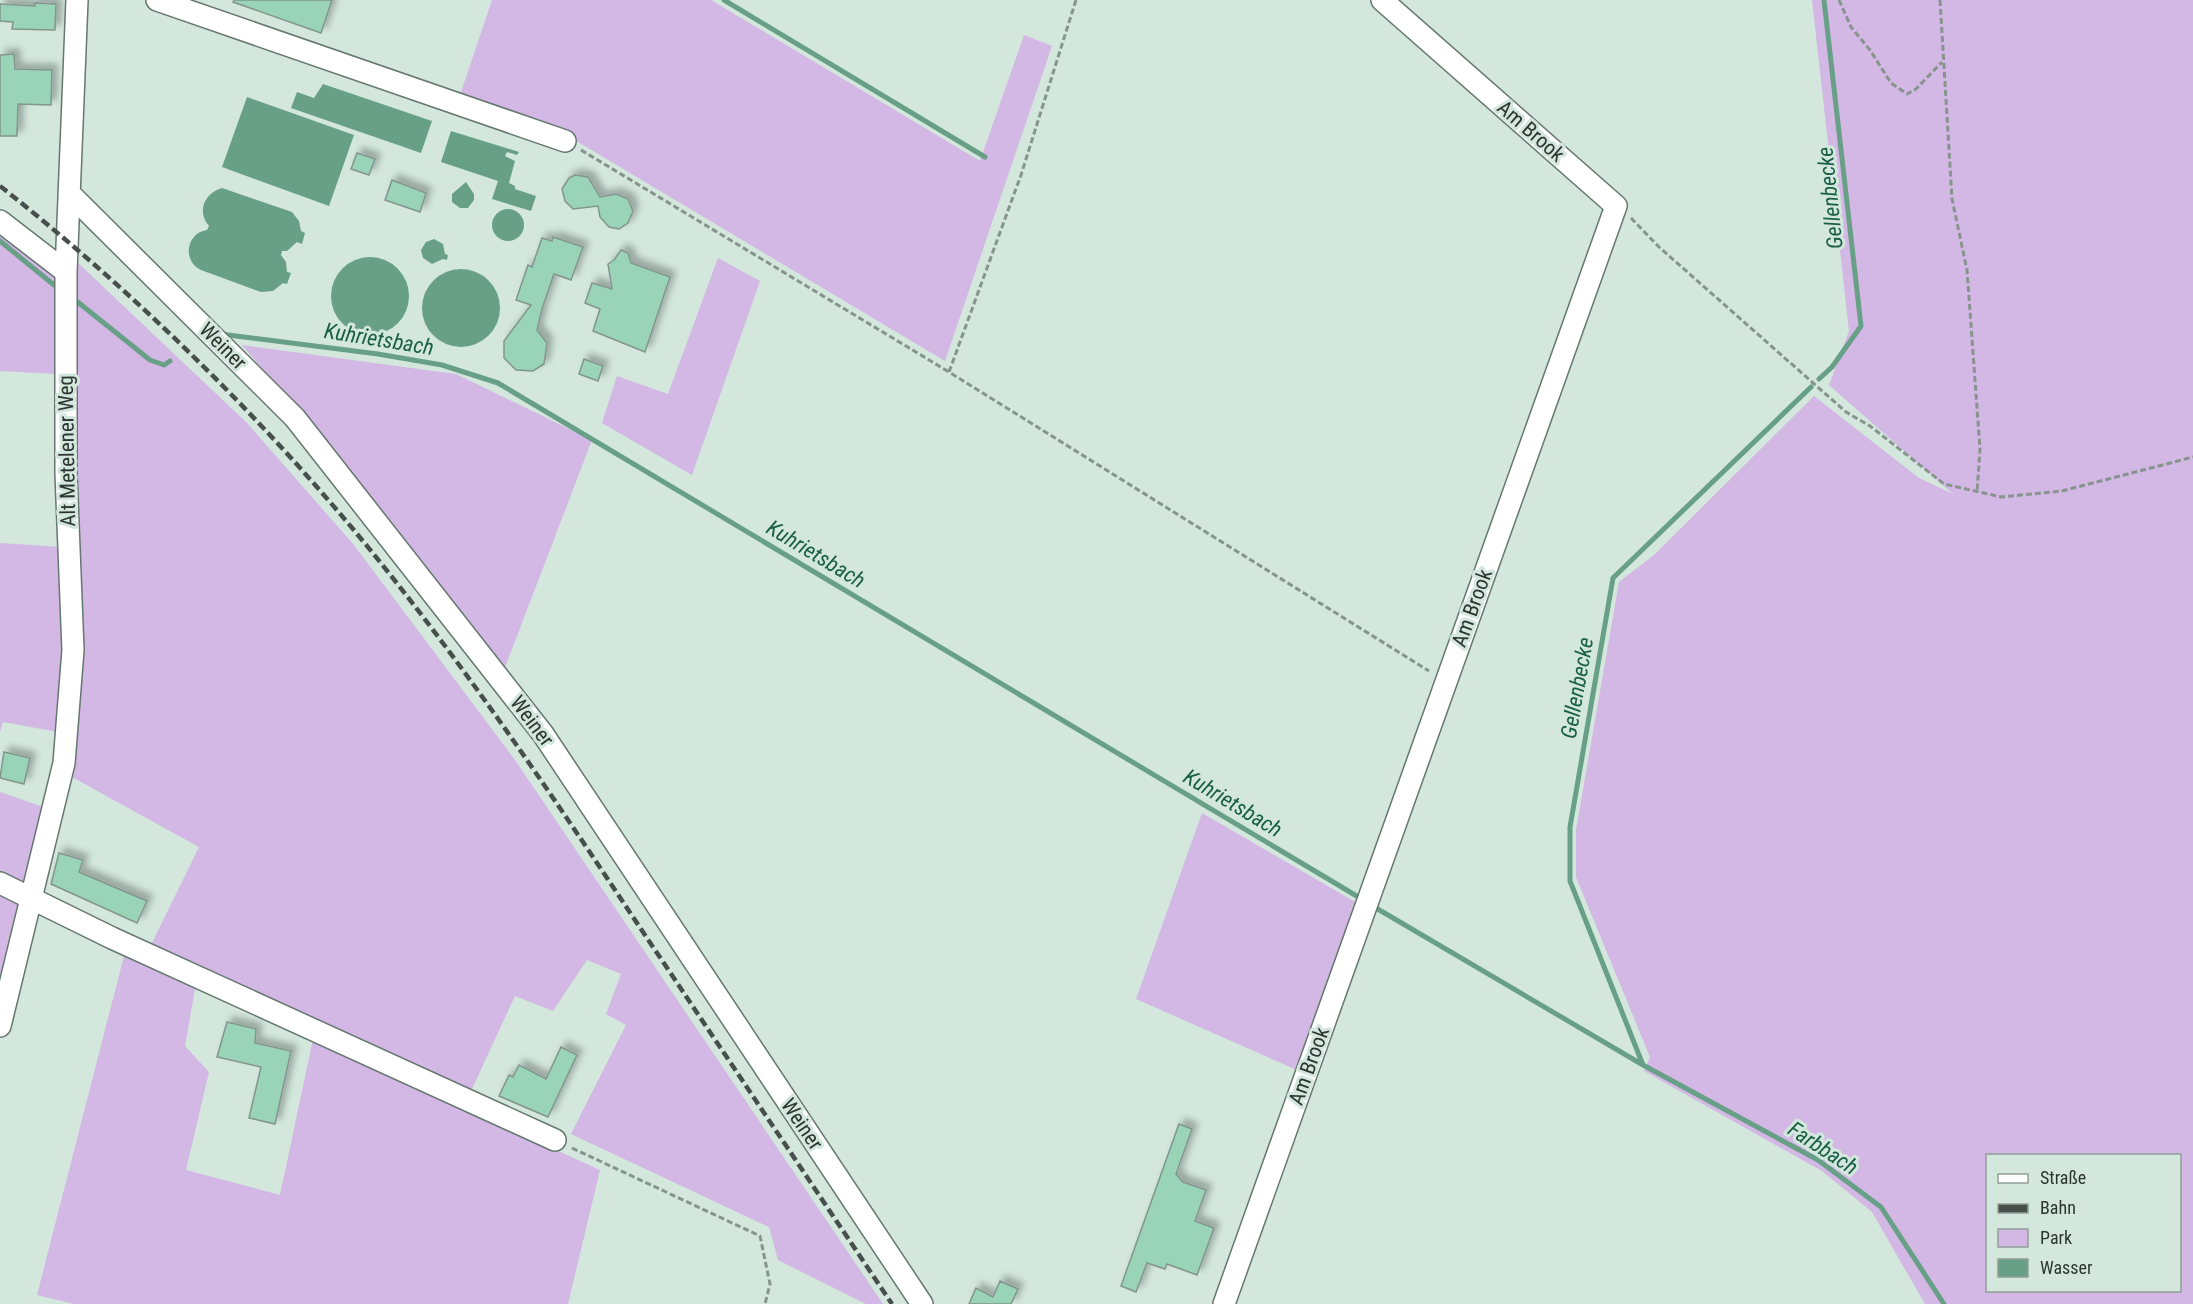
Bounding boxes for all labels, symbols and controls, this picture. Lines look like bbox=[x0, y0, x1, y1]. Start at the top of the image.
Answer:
street label: Am Brook bbox=[1493, 95, 1570, 167]
water label: Gellenbecke bbox=[1812, 146, 1848, 250]
street label: Weiner bbox=[194, 317, 252, 375]
water label: Kuhrietsbach bbox=[323, 318, 435, 360]
street label: Alt Metelener Weg bbox=[54, 375, 80, 527]
water label: Kuhrietsbach bbox=[762, 515, 870, 593]
street label: Am Brook bbox=[1447, 565, 1497, 650]
water label: Gellenbecke bbox=[1556, 635, 1598, 741]
street label: Weiner bbox=[505, 691, 559, 751]
water label: Kuhrietsbach bbox=[1179, 764, 1287, 842]
street label: Am Brook bbox=[1284, 1023, 1334, 1108]
street label: Weiner bbox=[776, 1094, 828, 1154]
water label: Farbbach bbox=[1783, 1116, 1863, 1180]
legend bbox=[1986, 1154, 2181, 1292]
text: Straße bbox=[2040, 1167, 2086, 1188]
text: Bahn bbox=[2040, 1197, 2076, 1218]
text: Park bbox=[2040, 1227, 2072, 1248]
text: Wasser bbox=[2040, 1257, 2093, 1278]

